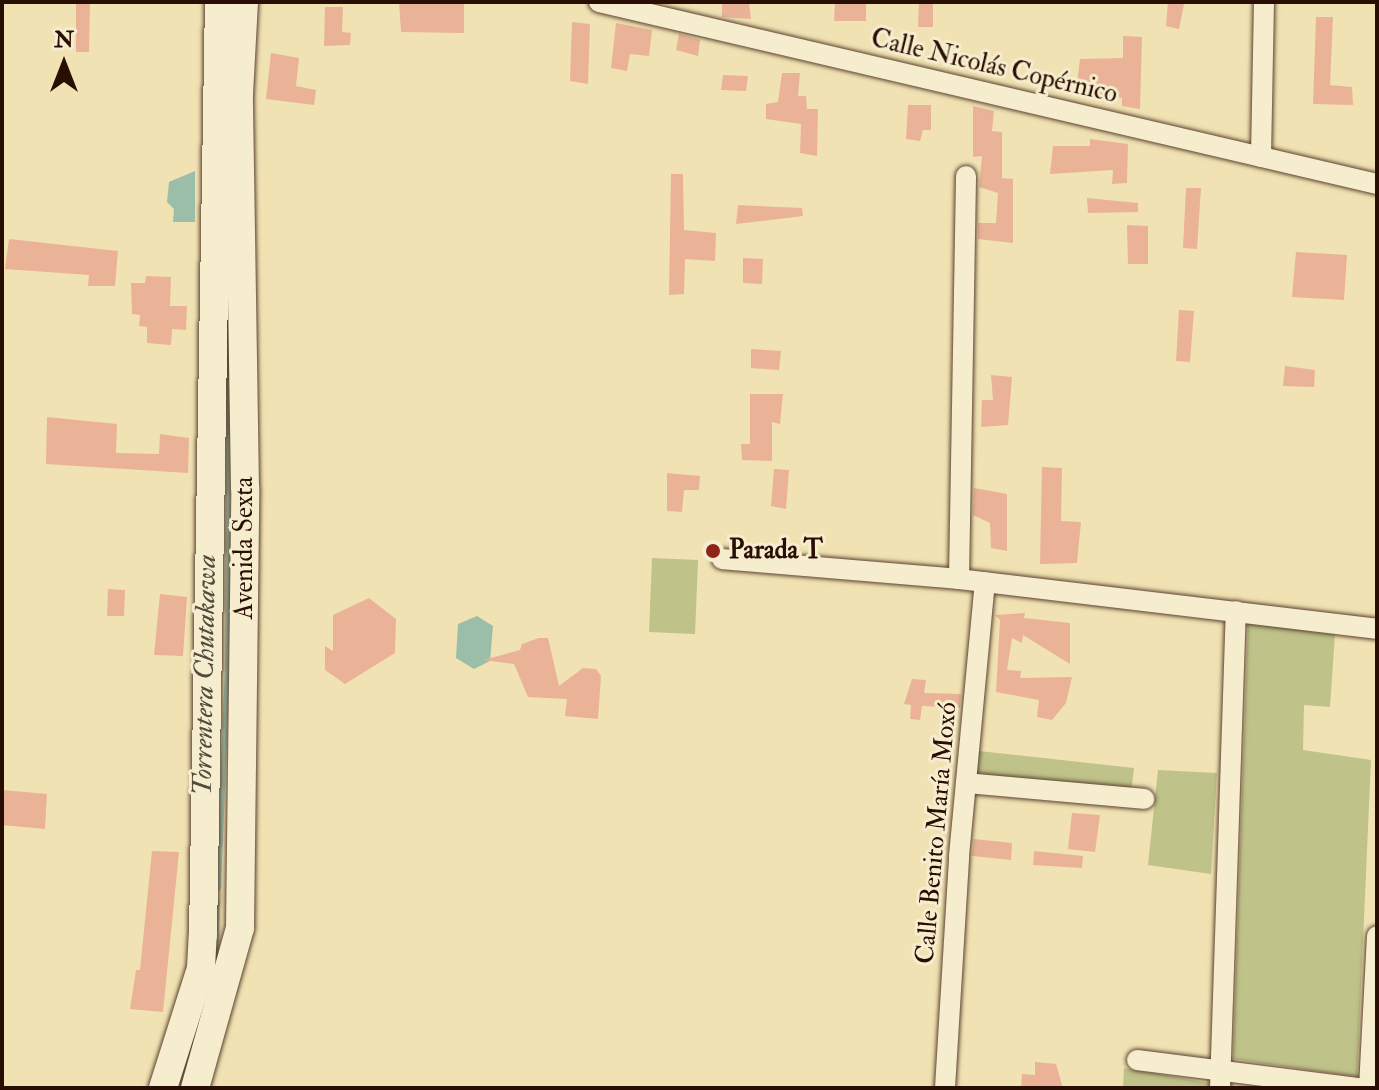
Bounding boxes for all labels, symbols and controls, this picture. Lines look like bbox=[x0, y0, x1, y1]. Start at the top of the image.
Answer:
street label: Calle Nicolás Copérnico bbox=[868, 23, 1120, 111]
north arrow bbox=[24, 24, 104, 104]
text: N bbox=[54, 26, 74, 54]
street label: Avenida Sexta bbox=[229, 477, 261, 619]
place label: Parada T bbox=[729, 535, 823, 567]
marker: Parada T bbox=[704, 542, 722, 560]
water label: Torrentera Chutakawa bbox=[186, 554, 224, 796]
street label: Calle Benito María Moxó bbox=[910, 701, 964, 965]

